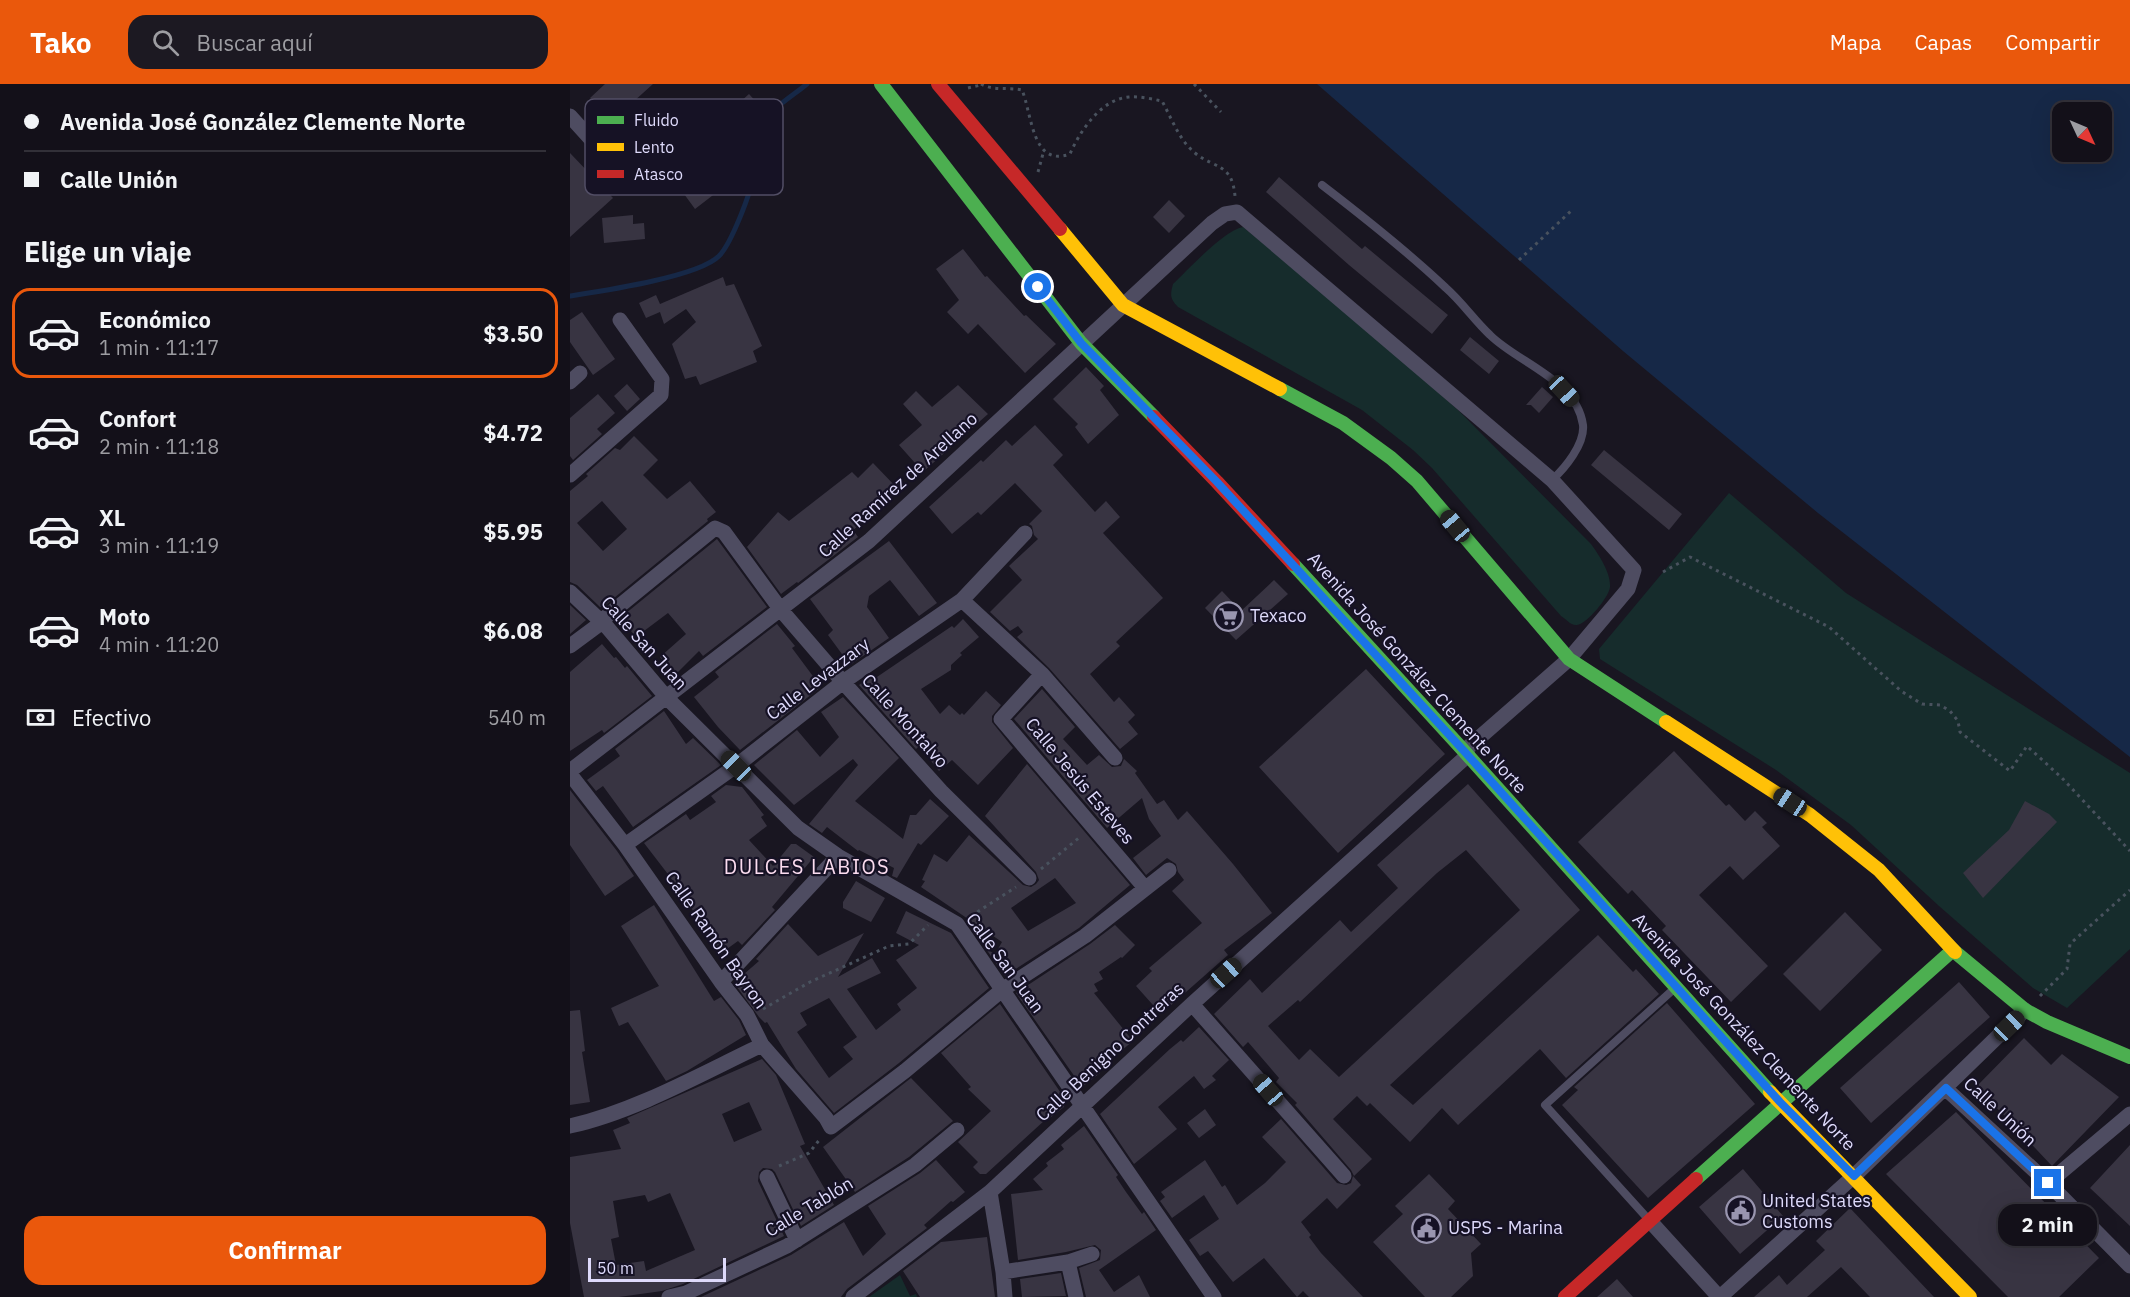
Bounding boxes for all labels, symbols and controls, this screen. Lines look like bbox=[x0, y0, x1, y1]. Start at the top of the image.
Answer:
search box bbox=[128, 15, 548, 69]
text: Tako bbox=[30, 24, 92, 61]
icon: search bbox=[149, 26, 182, 59]
text: Buscar aquí bbox=[197, 28, 313, 57]
text: Mapa bbox=[1830, 28, 1881, 56]
text: Capas bbox=[1914, 28, 1972, 56]
text: Compartir bbox=[2005, 28, 2100, 56]
legend bbox=[585, 99, 783, 195]
north arrow bbox=[2052, 102, 2112, 162]
map controls bbox=[2052, 102, 2112, 162]
text: Avenida José González Clemente Norte bbox=[60, 107, 465, 136]
text: Fluido bbox=[634, 110, 679, 130]
text: Lento bbox=[634, 137, 674, 157]
text: Atasco bbox=[634, 164, 683, 184]
text: Calle Unión bbox=[60, 165, 178, 194]
text: Elige un viaje bbox=[24, 234, 192, 269]
route start bbox=[1024, 273, 1051, 300]
text: Económico bbox=[99, 305, 211, 334]
icon: car bbox=[27, 306, 81, 360]
text: $3.50 bbox=[483, 319, 543, 348]
text: 1 min · 11:17 bbox=[99, 334, 219, 361]
car bbox=[1545, 372, 1583, 410]
text: Confort bbox=[99, 404, 177, 433]
icon: car bbox=[27, 405, 81, 459]
street label: Calle Ramírez de Arellano bbox=[813, 407, 982, 562]
text: $4.72 bbox=[483, 418, 543, 447]
text: 2 min · 11:18 bbox=[99, 433, 219, 460]
text: XL bbox=[99, 503, 125, 532]
icon: car bbox=[27, 504, 81, 558]
car bbox=[1437, 506, 1473, 546]
text: $5.95 bbox=[483, 517, 543, 546]
text: 3 min · 11:19 bbox=[99, 532, 219, 559]
street label: Avenida José González Clemente Norte bbox=[1303, 547, 1532, 798]
street label: Calle San Juan bbox=[596, 591, 693, 694]
supermarket icon: Texaco bbox=[1213, 600, 1245, 632]
text: Moto bbox=[99, 602, 150, 631]
icon: car bbox=[27, 603, 81, 657]
place label: Texaco bbox=[1250, 604, 1307, 627]
text: $6.08 bbox=[483, 616, 543, 645]
text: 4 min · 11:20 bbox=[99, 631, 219, 658]
street label: Calle Levazzary bbox=[761, 632, 874, 725]
street label: Calle Montalvo bbox=[857, 669, 954, 773]
icon: cash bbox=[24, 701, 57, 734]
text: Efectivo bbox=[72, 703, 151, 732]
text: 540 m bbox=[488, 704, 546, 731]
street label: Calle Jesús Esteves bbox=[1021, 713, 1140, 849]
car bbox=[717, 747, 755, 785]
car bbox=[1770, 785, 1810, 819]
district label: DULCES LABIOS bbox=[724, 853, 890, 880]
street label: Calle Ramón Bayron bbox=[660, 866, 773, 1013]
street label: Calle San Juan bbox=[961, 908, 1050, 1017]
street label: Avenida José González Clemente Norte bbox=[1628, 908, 1861, 1155]
car bbox=[1207, 954, 1245, 992]
street label: Calle Benigno Contreras bbox=[1031, 977, 1189, 1126]
car bbox=[1990, 1007, 2028, 1045]
car bbox=[1249, 1071, 1287, 1109]
street label: Calle Unión bbox=[1959, 1072, 2042, 1151]
route end bbox=[2034, 1169, 2061, 1196]
street label: Calle Tablón bbox=[760, 1171, 857, 1242]
place label: United States Customs bbox=[1762, 1189, 1871, 1233]
public building icon: United States Customs bbox=[1725, 1195, 1757, 1227]
callout: 2 min bbox=[1998, 1204, 2098, 1246]
text: 2 min bbox=[2021, 1211, 2074, 1238]
public building icon: USPS - Marina bbox=[1411, 1212, 1443, 1244]
button: Confirmar bbox=[24, 1216, 546, 1285]
place label: USPS - Marina bbox=[1448, 1216, 1563, 1239]
scale bar bbox=[588, 1255, 726, 1282]
text: 50 m bbox=[597, 1258, 634, 1278]

